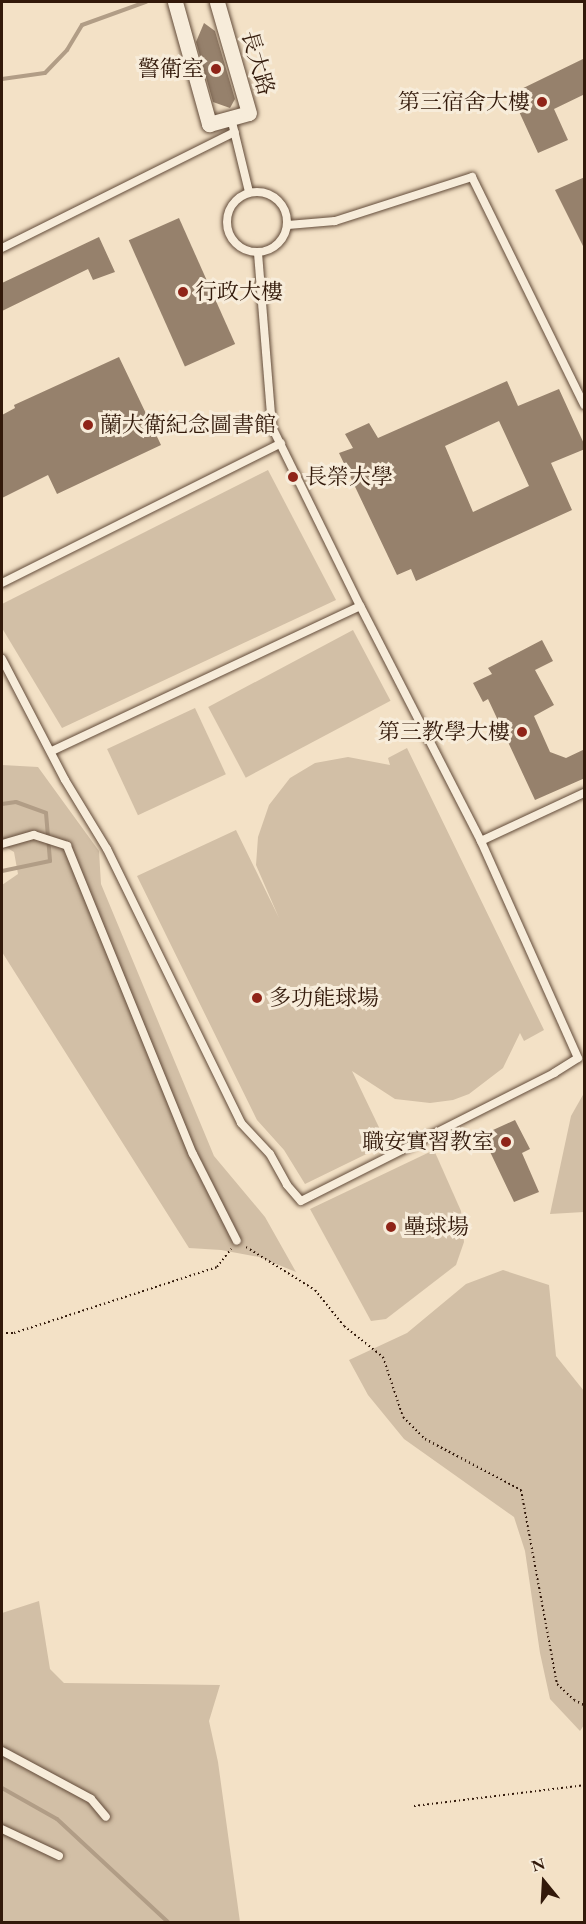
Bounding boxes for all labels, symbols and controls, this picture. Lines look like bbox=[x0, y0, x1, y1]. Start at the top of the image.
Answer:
street label: 長大路 bbox=[236, 28, 280, 98]
place label: 警衛室 bbox=[138, 56, 204, 82]
marker: 警衛室 bbox=[209, 62, 223, 76]
place label: 第三宿舍大樓 bbox=[398, 89, 530, 115]
marker: 第三宿舍大樓 bbox=[535, 95, 549, 109]
place label: 行政大樓 bbox=[195, 279, 283, 305]
marker: 行政大樓 bbox=[176, 285, 190, 299]
place label: 蘭大衛紀念圖書館 bbox=[100, 412, 276, 438]
marker: 蘭大衛紀念圖書館 bbox=[81, 418, 95, 432]
place label: 長榮大學 bbox=[305, 464, 393, 490]
marker: 長榮大學 bbox=[286, 470, 300, 484]
place label: 第三教學大樓 bbox=[378, 719, 510, 745]
marker: 第三教學大樓 bbox=[515, 725, 529, 739]
place label: 多功能球場 bbox=[269, 985, 379, 1011]
marker: 多功能球場 bbox=[250, 991, 264, 1005]
place label: 職安實習教室 bbox=[362, 1129, 494, 1155]
marker: 職安實習教室 bbox=[499, 1135, 513, 1149]
place label: 壘球場 bbox=[403, 1214, 469, 1240]
marker: 壘球場 bbox=[384, 1220, 398, 1234]
north arrow bbox=[514, 1852, 574, 1912]
text: N bbox=[529, 1852, 548, 1876]

